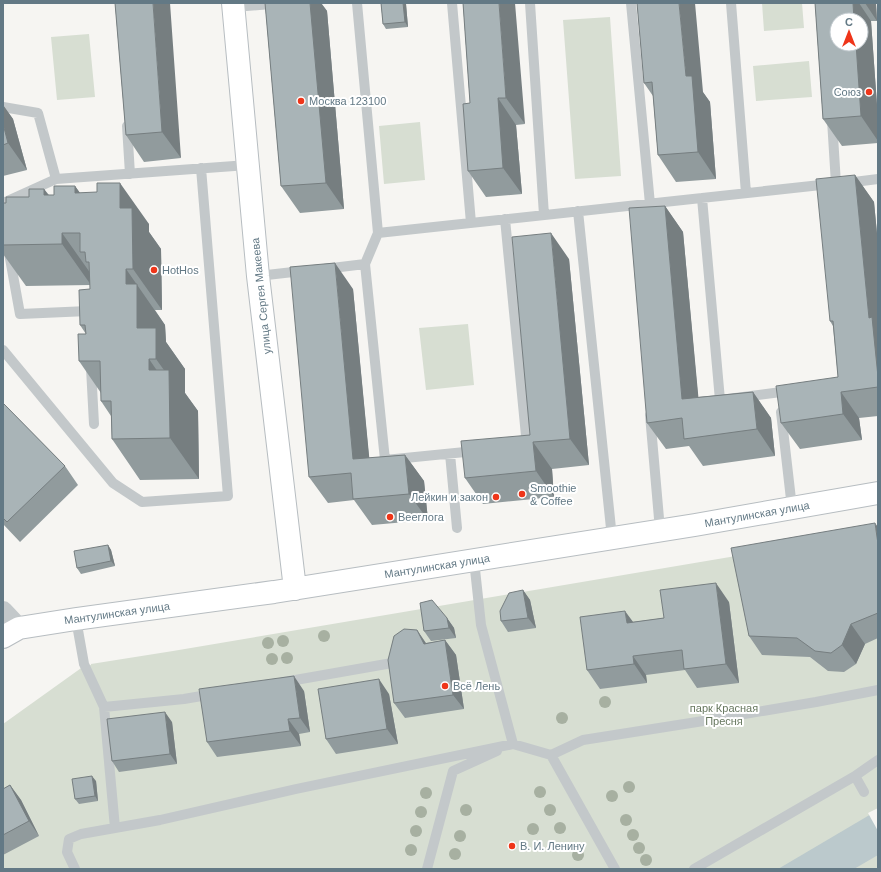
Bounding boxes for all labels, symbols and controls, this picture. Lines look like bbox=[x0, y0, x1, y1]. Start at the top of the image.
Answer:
north arrow bbox=[829, 12, 869, 52]
text: С bbox=[845, 16, 853, 28]
place label: Союз bbox=[834, 86, 861, 98]
marker: Союз bbox=[864, 87, 874, 97]
place label: Москва 123100 bbox=[309, 95, 386, 107]
marker: Москва 123100 bbox=[296, 96, 306, 106]
street label: улица Сергея Макеева bbox=[249, 236, 273, 355]
place label: HotHos bbox=[162, 264, 199, 276]
marker: HotHos bbox=[149, 265, 159, 275]
place label: Smoothie & Coffee bbox=[530, 482, 576, 507]
marker: Smoothie & Coffee bbox=[517, 489, 527, 499]
place label: Лейкин и закон bbox=[411, 491, 488, 503]
marker: Лейкин и закон bbox=[491, 492, 501, 502]
street label: Мантулинская улица bbox=[704, 499, 811, 529]
place label: Beerлога bbox=[398, 511, 445, 523]
marker: Beerлога bbox=[385, 512, 395, 522]
street label: Мантулинская улица bbox=[383, 552, 491, 580]
street label: Мантулинская улица bbox=[63, 600, 171, 626]
place label: Всё Лень bbox=[453, 680, 500, 692]
marker: Всё Лень bbox=[440, 681, 450, 691]
park label: парк Красная Пресня bbox=[690, 702, 758, 727]
place label: В. И. Ленину bbox=[520, 840, 585, 852]
marker: В. И. Ленину bbox=[507, 841, 517, 851]

